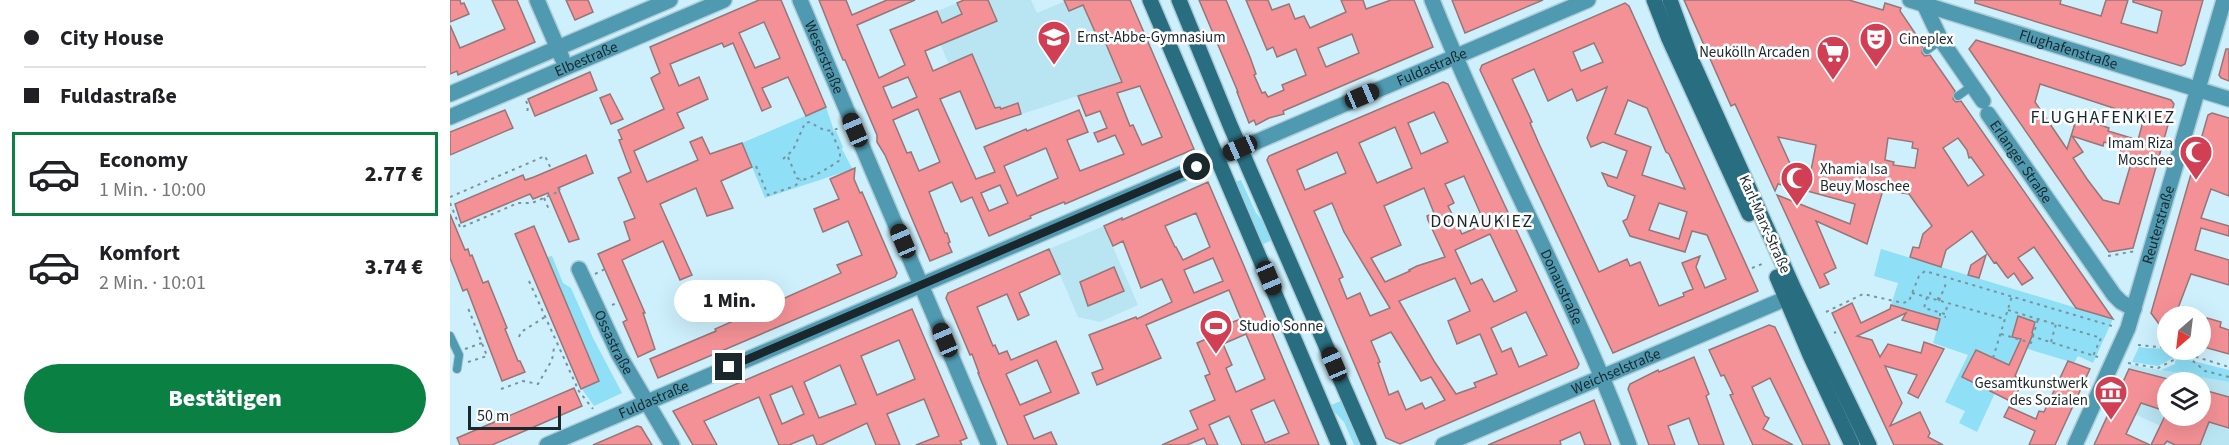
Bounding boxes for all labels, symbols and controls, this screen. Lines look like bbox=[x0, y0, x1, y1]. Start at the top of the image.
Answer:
street label: Weserstraße bbox=[799, 17, 849, 97]
school or university icon: Ernst-Abbe-Gymnasium bbox=[1036, 19, 1072, 66]
theatre icon: Cineplex bbox=[1858, 21, 1894, 68]
text: City House bbox=[60, 22, 164, 54]
street label: Flughafenstraße bbox=[2016, 25, 2120, 75]
place label: Ernst-Abbe-Gymnasium bbox=[1077, 27, 1226, 48]
place label: Cineplex bbox=[1899, 29, 1953, 50]
supermarket icon: Neukölln Arcaden bbox=[1815, 34, 1851, 81]
street label: Elbestraße bbox=[551, 37, 621, 82]
place label: Neukölln Arcaden bbox=[1699, 42, 1810, 63]
street label: Fuldastraße bbox=[1393, 43, 1470, 92]
text: Fuldastraße bbox=[60, 80, 177, 112]
car bbox=[1342, 81, 1382, 111]
district label: FLUGHAFENKIEZ bbox=[2030, 105, 2176, 130]
car bbox=[840, 110, 870, 150]
street label: Erlanger Straße bbox=[1984, 116, 2057, 208]
car bbox=[1220, 132, 1260, 164]
place label: Imam Riza Moschee bbox=[2108, 133, 2173, 171]
mosque icon: Imam Riza Moschee bbox=[2178, 134, 2214, 181]
text: Economy bbox=[99, 144, 188, 176]
icon: car bbox=[27, 147, 81, 201]
route start bbox=[1183, 153, 1210, 180]
text: 2.77 € bbox=[365, 158, 423, 190]
place label: Xhamia Isa Beuy Moschee bbox=[1820, 159, 1910, 197]
mosque icon: Xhamia Isa Beuy Moschee bbox=[1779, 160, 1815, 207]
street label: Karl-Marx-Straße bbox=[1733, 172, 1796, 277]
text: 1 Min. · 10:00 bbox=[99, 176, 206, 204]
street label: Reuterstraße bbox=[2137, 183, 2180, 267]
district label: DONAUKIEZ bbox=[1430, 209, 1534, 234]
car bbox=[888, 221, 918, 261]
text: Komfort bbox=[99, 237, 180, 269]
icon: car bbox=[27, 240, 81, 294]
street label: Donaustraße bbox=[1535, 246, 1588, 328]
text: 3.74 € bbox=[365, 251, 423, 283]
car bbox=[1254, 258, 1284, 298]
text: 2 Min. · 10:01 bbox=[99, 269, 206, 297]
callout: 1 Min. bbox=[674, 280, 784, 322]
text: 1 Min. bbox=[703, 287, 756, 315]
north arrow bbox=[2157, 306, 2211, 360]
map controls bbox=[2157, 306, 2211, 426]
street label: Ossastraße bbox=[588, 307, 638, 379]
sports icon: Studio Sonne bbox=[1198, 308, 1234, 355]
place label: Studio Sonne bbox=[1239, 316, 1323, 337]
car bbox=[930, 320, 960, 360]
street label: Weichselstraße bbox=[1568, 343, 1664, 400]
car bbox=[1319, 344, 1349, 384]
route end bbox=[715, 353, 742, 380]
button: Bestätigen bbox=[24, 364, 426, 433]
button: layers bbox=[2157, 372, 2211, 426]
place label: Gesamtkunstwerk des Sozialen bbox=[1975, 373, 2089, 411]
museum icon: Gesamtkunstwerk des Sozialen bbox=[2093, 374, 2129, 421]
street label: Fuldastraße bbox=[615, 376, 692, 424]
scale bar bbox=[468, 403, 561, 430]
text: 50 m bbox=[477, 405, 509, 427]

